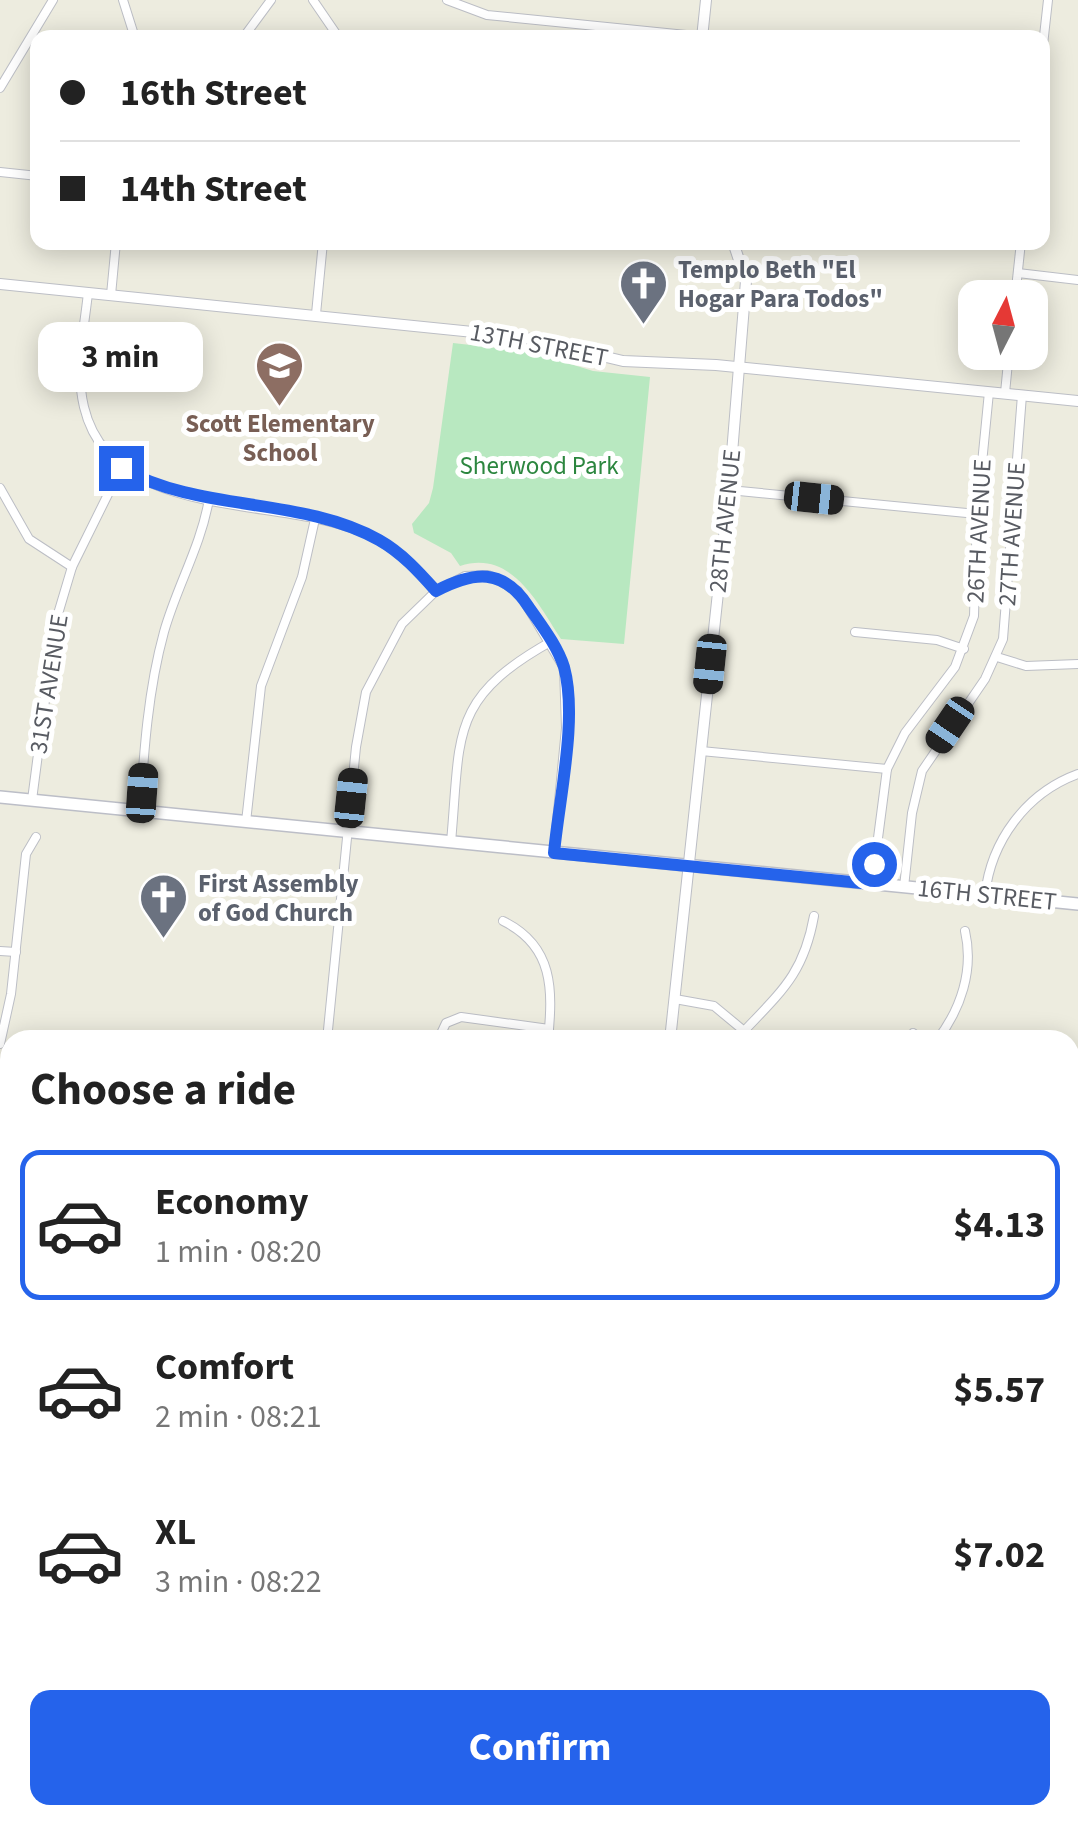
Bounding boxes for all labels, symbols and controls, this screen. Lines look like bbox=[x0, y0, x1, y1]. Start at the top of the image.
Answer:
text: 16th Street bbox=[120, 66, 307, 120]
text: 14th Street bbox=[120, 162, 307, 216]
place label: Templo Beth "El Hogar Para Todos" bbox=[678, 252, 883, 317]
church icon: Templo Beth "El Hogar Para Todos" bbox=[617, 258, 669, 326]
north arrow bbox=[958, 280, 1048, 370]
map controls bbox=[958, 280, 1048, 370]
street label: 13TH STREET bbox=[467, 314, 611, 376]
callout: 3 min bbox=[38, 323, 204, 393]
text: 3 min bbox=[82, 334, 159, 380]
school or university icon: Scott Elementary School bbox=[254, 340, 306, 408]
place label: Scott Elementary School bbox=[185, 406, 375, 471]
route end bbox=[99, 446, 144, 491]
street label: 28TH AVENUE bbox=[700, 447, 750, 595]
park label: Sherwood Park bbox=[459, 448, 619, 484]
street label: 26TH AVENUE bbox=[957, 458, 1001, 604]
street label: 27TH AVENUE bbox=[989, 461, 1035, 607]
car bbox=[783, 480, 845, 516]
street label: 31ST AVENUE bbox=[20, 612, 78, 756]
car bbox=[692, 633, 728, 695]
car bbox=[921, 692, 979, 758]
car bbox=[125, 762, 159, 824]
car bbox=[333, 767, 369, 829]
route start bbox=[852, 842, 897, 887]
place label: First Assembly of God Church bbox=[198, 866, 359, 931]
street label: 16TH STREET bbox=[916, 870, 1058, 920]
church icon: First Assembly of God Church bbox=[137, 872, 189, 940]
text: Choose a ride bbox=[30, 1058, 296, 1122]
text: Economy bbox=[155, 1175, 308, 1229]
icon: car bbox=[35, 1180, 125, 1270]
text: $4.13 bbox=[953, 1198, 1045, 1252]
text: 1 min · 08:20 bbox=[155, 1229, 322, 1275]
text: Comfort bbox=[155, 1340, 294, 1394]
icon: car bbox=[35, 1345, 125, 1435]
text: $5.57 bbox=[953, 1363, 1045, 1417]
text: 2 min · 08:21 bbox=[155, 1394, 322, 1440]
text: XL bbox=[155, 1505, 196, 1559]
icon: car bbox=[35, 1510, 125, 1600]
text: $7.02 bbox=[953, 1528, 1045, 1582]
text: 3 min · 08:22 bbox=[155, 1559, 322, 1605]
button: Confirm bbox=[30, 1690, 1050, 1805]

